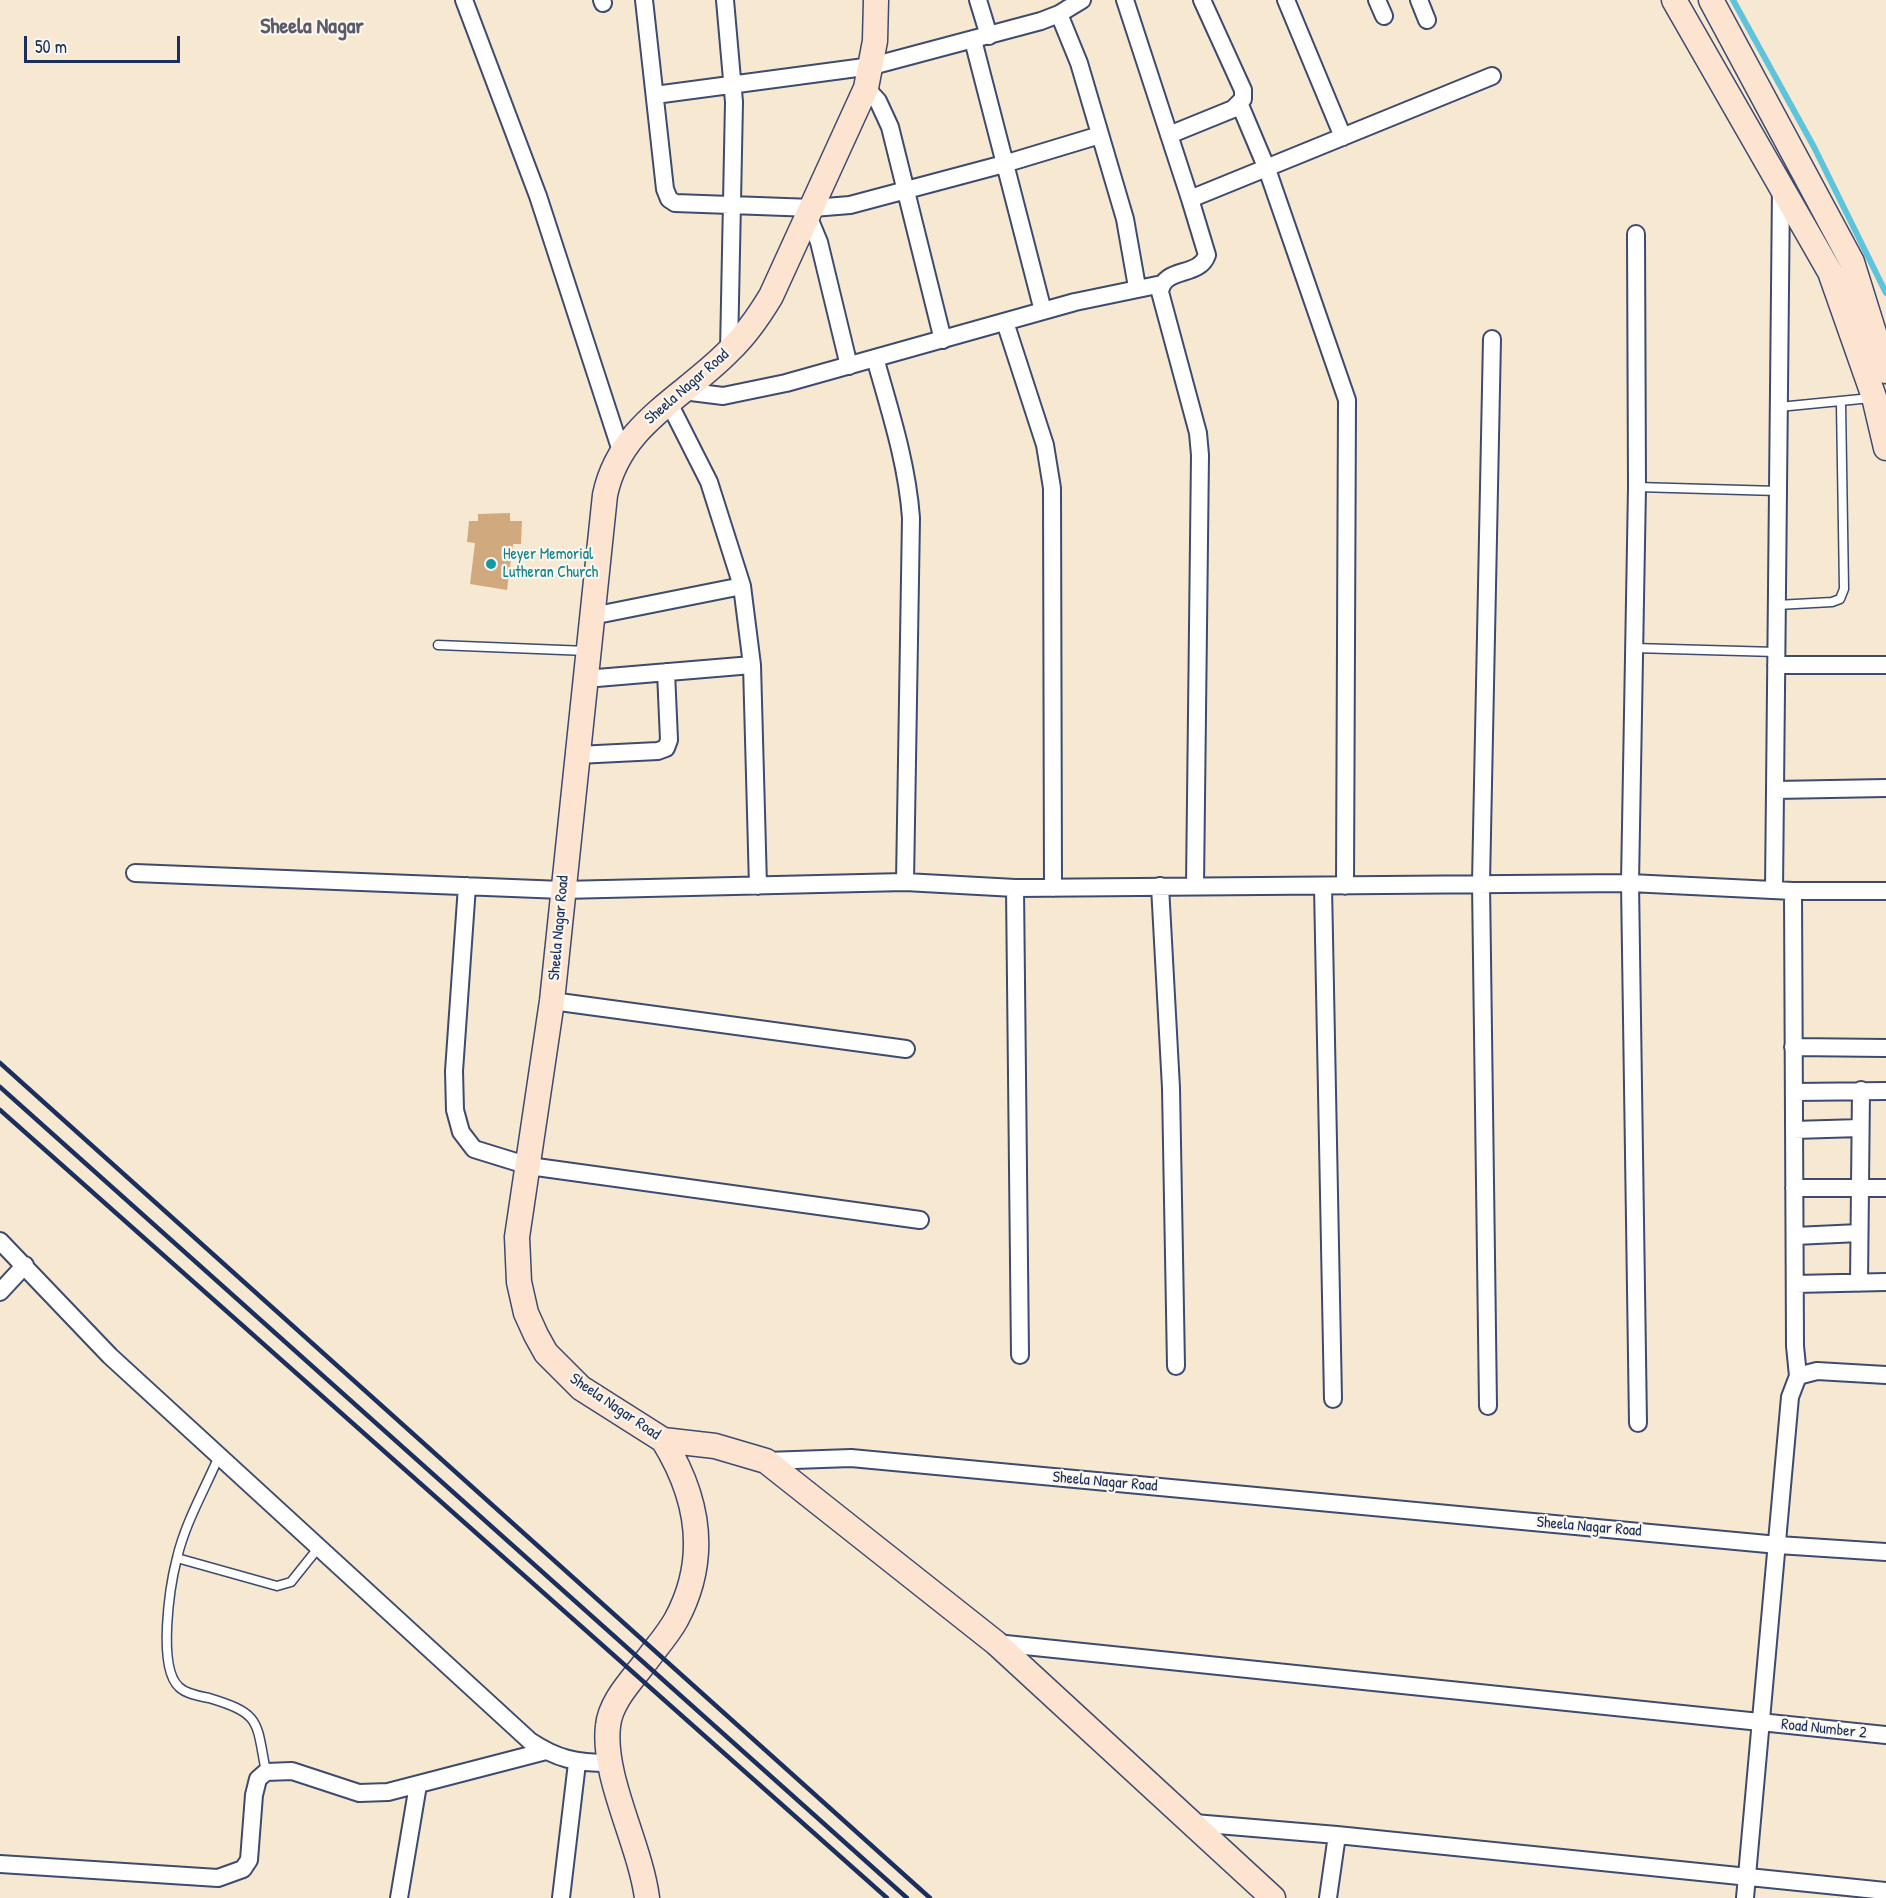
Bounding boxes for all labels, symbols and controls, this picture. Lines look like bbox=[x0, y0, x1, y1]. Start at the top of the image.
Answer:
district label: Sheela Nagar bbox=[260, 14, 364, 40]
scale bar bbox=[27, 24, 183, 62]
text: 50 m bbox=[35, 34, 67, 59]
street label: Sheela Nagar Road bbox=[641, 345, 733, 429]
place label: Heyer Memorial Lutheran Church bbox=[503, 545, 598, 583]
marker: Heyer Memorial Lutheran Church bbox=[484, 557, 498, 571]
street label: Sheela Nagar Road bbox=[545, 875, 573, 981]
street label: Sheela Nagar Road bbox=[566, 1370, 664, 1444]
street label: Sheela Nagar Road bbox=[1052, 1468, 1158, 1496]
street label: Sheela Nagar Road bbox=[1536, 1513, 1642, 1541]
street label: Road Number 2 bbox=[1780, 1715, 1868, 1743]

